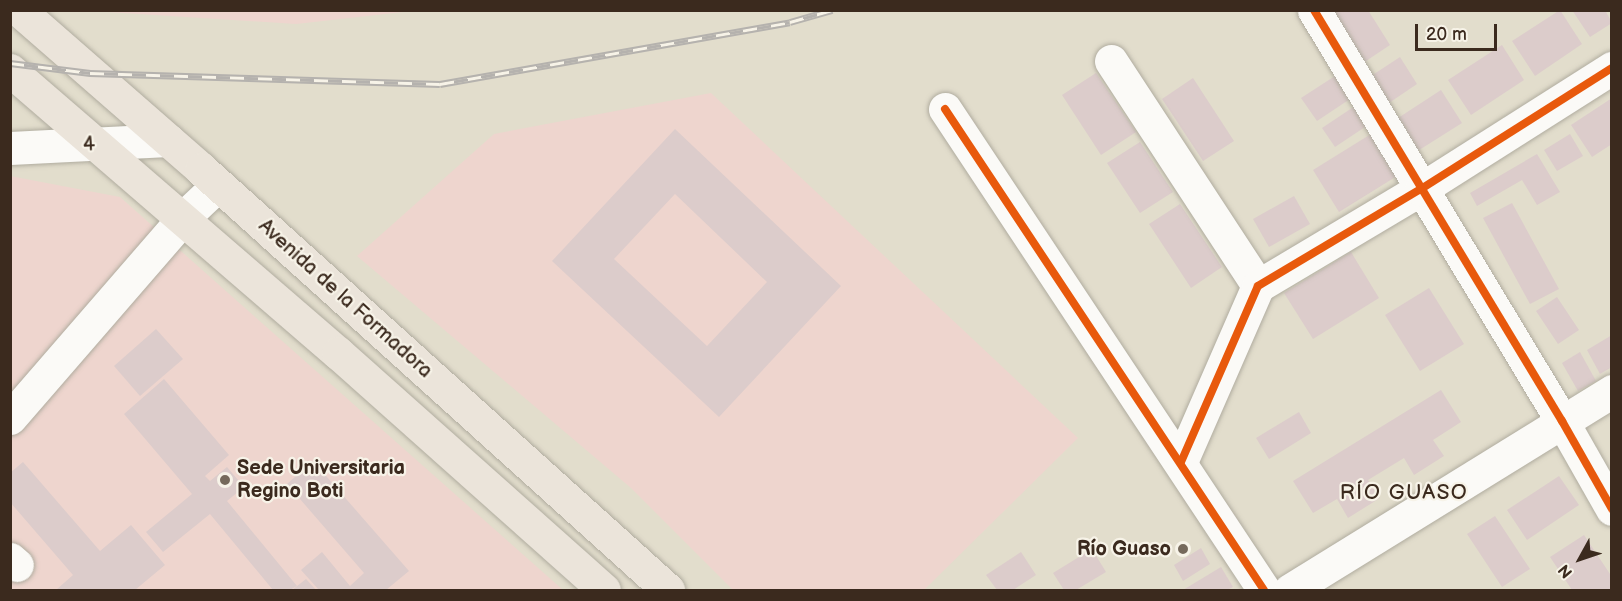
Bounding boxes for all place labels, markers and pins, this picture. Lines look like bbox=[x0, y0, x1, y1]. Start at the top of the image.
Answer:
place label: Sede Universitaria Regino Boti bbox=[237, 456, 405, 503]
marker: Sede Universitaria Regino Boti bbox=[218, 473, 232, 487]
place label: Río Guaso bbox=[1077, 537, 1171, 561]
marker: Río Guaso bbox=[1176, 542, 1190, 556]

